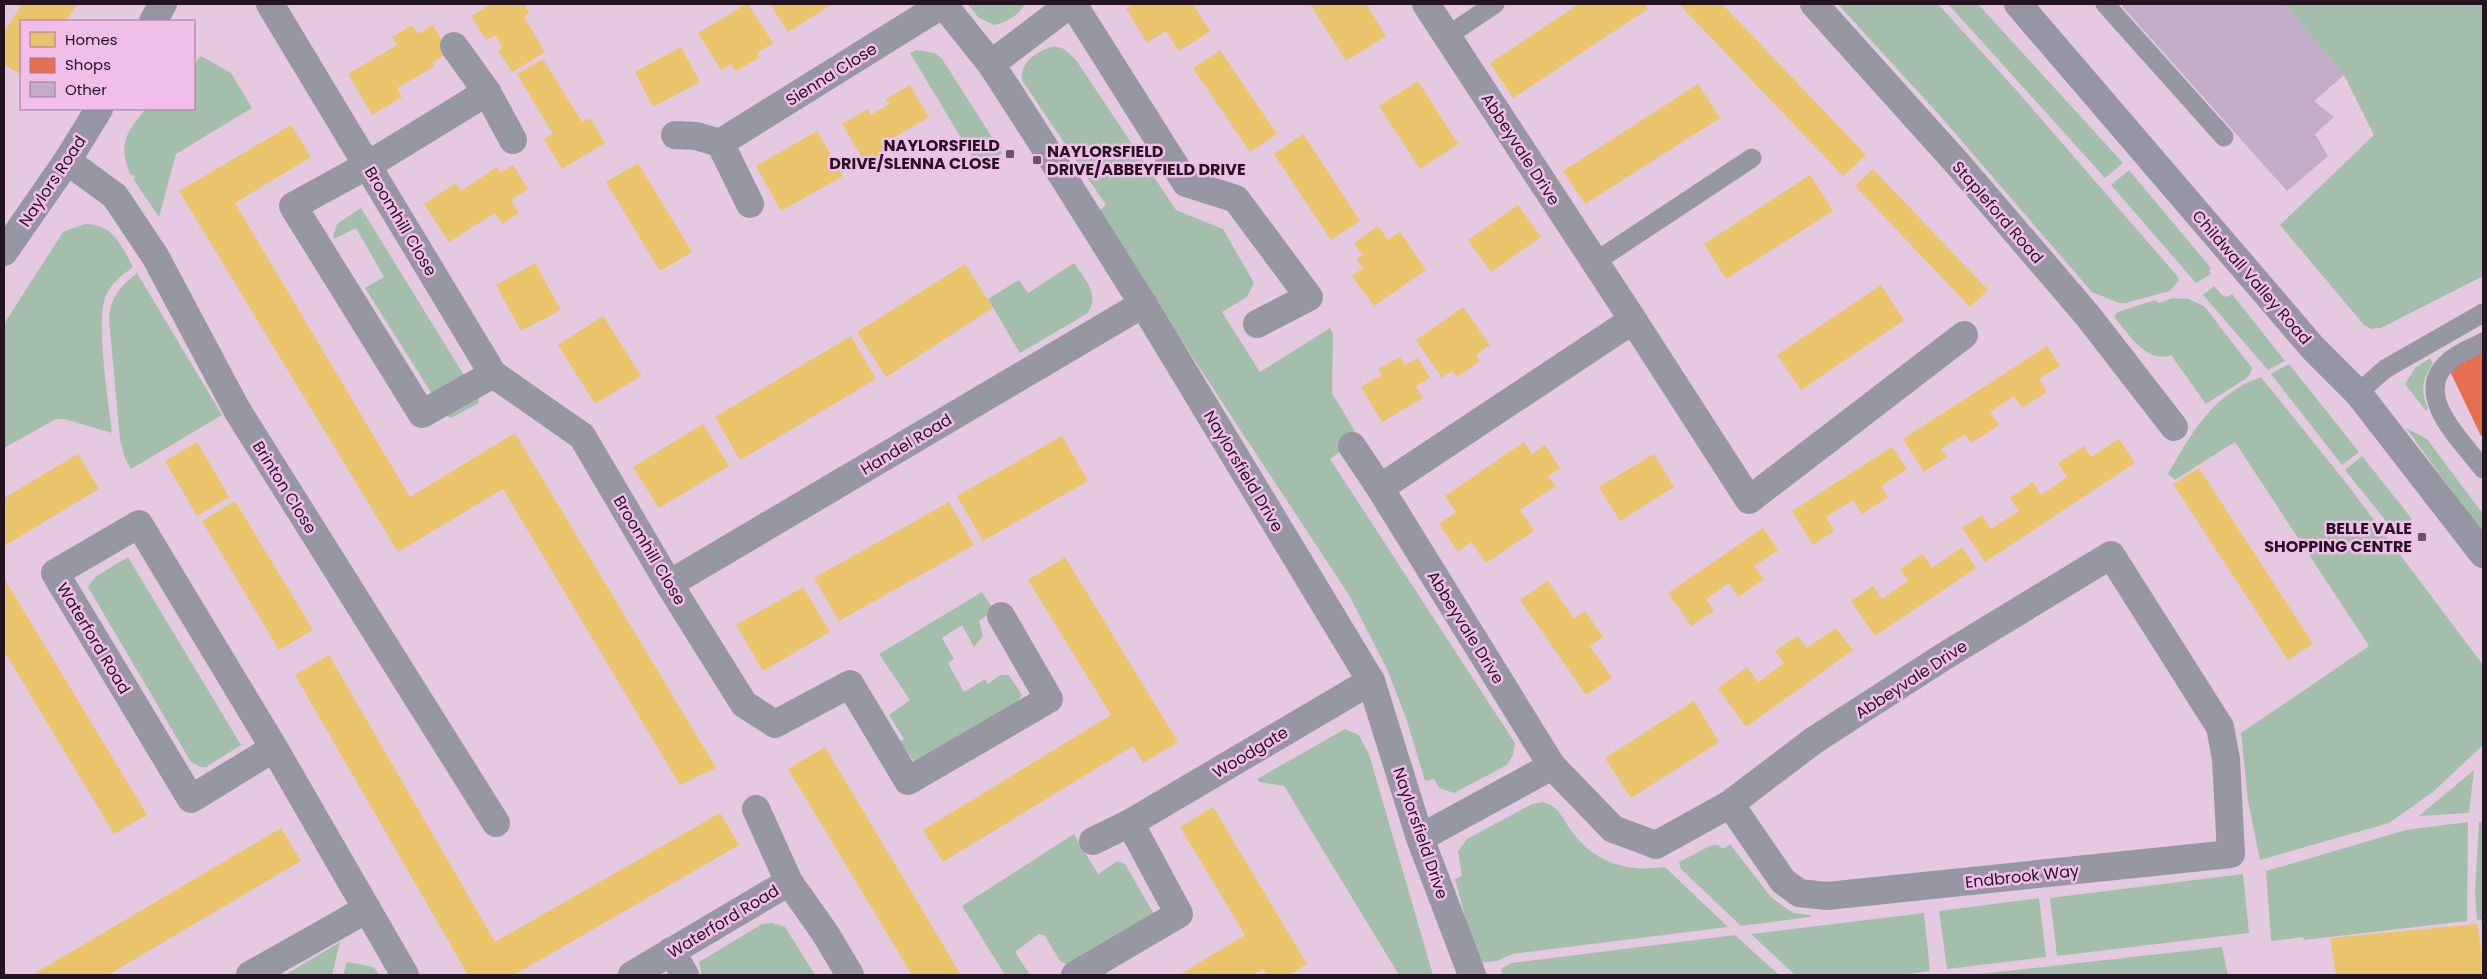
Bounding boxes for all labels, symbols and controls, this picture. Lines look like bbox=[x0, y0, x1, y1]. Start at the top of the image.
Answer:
legend bbox=[20, 20, 195, 110]
text: Homes bbox=[65, 29, 118, 50]
street label: Sienna Close bbox=[781, 37, 881, 112]
text: Shops bbox=[65, 54, 111, 75]
text: Other bbox=[65, 79, 107, 100]
street label: Abbeyvale Drive bbox=[1476, 89, 1565, 210]
street label: Naylors Road bbox=[13, 131, 91, 231]
place label: NAYLORSFIELD DRIVE/SLENNA CLOSE bbox=[829, 134, 1000, 175]
place label: NAYLORSFIELD DRIVE/ABBEYFIELD DRIVE bbox=[1047, 140, 1246, 181]
marker: NAYLORSFIELD DRIVE/SLENNA CLOSE bbox=[1004, 148, 1016, 160]
marker: NAYLORSFIELD DRIVE/ABBEYFIELD DRIVE bbox=[1031, 154, 1043, 166]
street label: Stapleford Road bbox=[1947, 156, 2049, 269]
street label: Broomhill Close bbox=[359, 162, 442, 280]
street label: Childwall Valley Road bbox=[2187, 205, 2317, 350]
street label: Naylorsfield Drive bbox=[1198, 406, 1289, 536]
street label: Handel Road bbox=[856, 408, 956, 481]
street label: Brinton Close bbox=[247, 437, 322, 538]
street label: Broomhill Close bbox=[608, 491, 691, 609]
place label: BELLE VALE SHOPPING CENTRE bbox=[2264, 517, 2412, 558]
marker: BELLE VALE SHOPPING CENTRE bbox=[2416, 531, 2428, 543]
street label: Abbeyvale Drive bbox=[1422, 566, 1510, 688]
street label: Waterford Road bbox=[51, 578, 136, 698]
street label: Abbeyvale Drive bbox=[1851, 635, 1972, 724]
street label: Woodgate bbox=[1208, 721, 1292, 784]
street label: Naylorsfield Drive bbox=[1387, 764, 1454, 902]
street label: Endbrook Way bbox=[1964, 859, 2080, 894]
street label: Waterford Road bbox=[663, 879, 783, 964]

